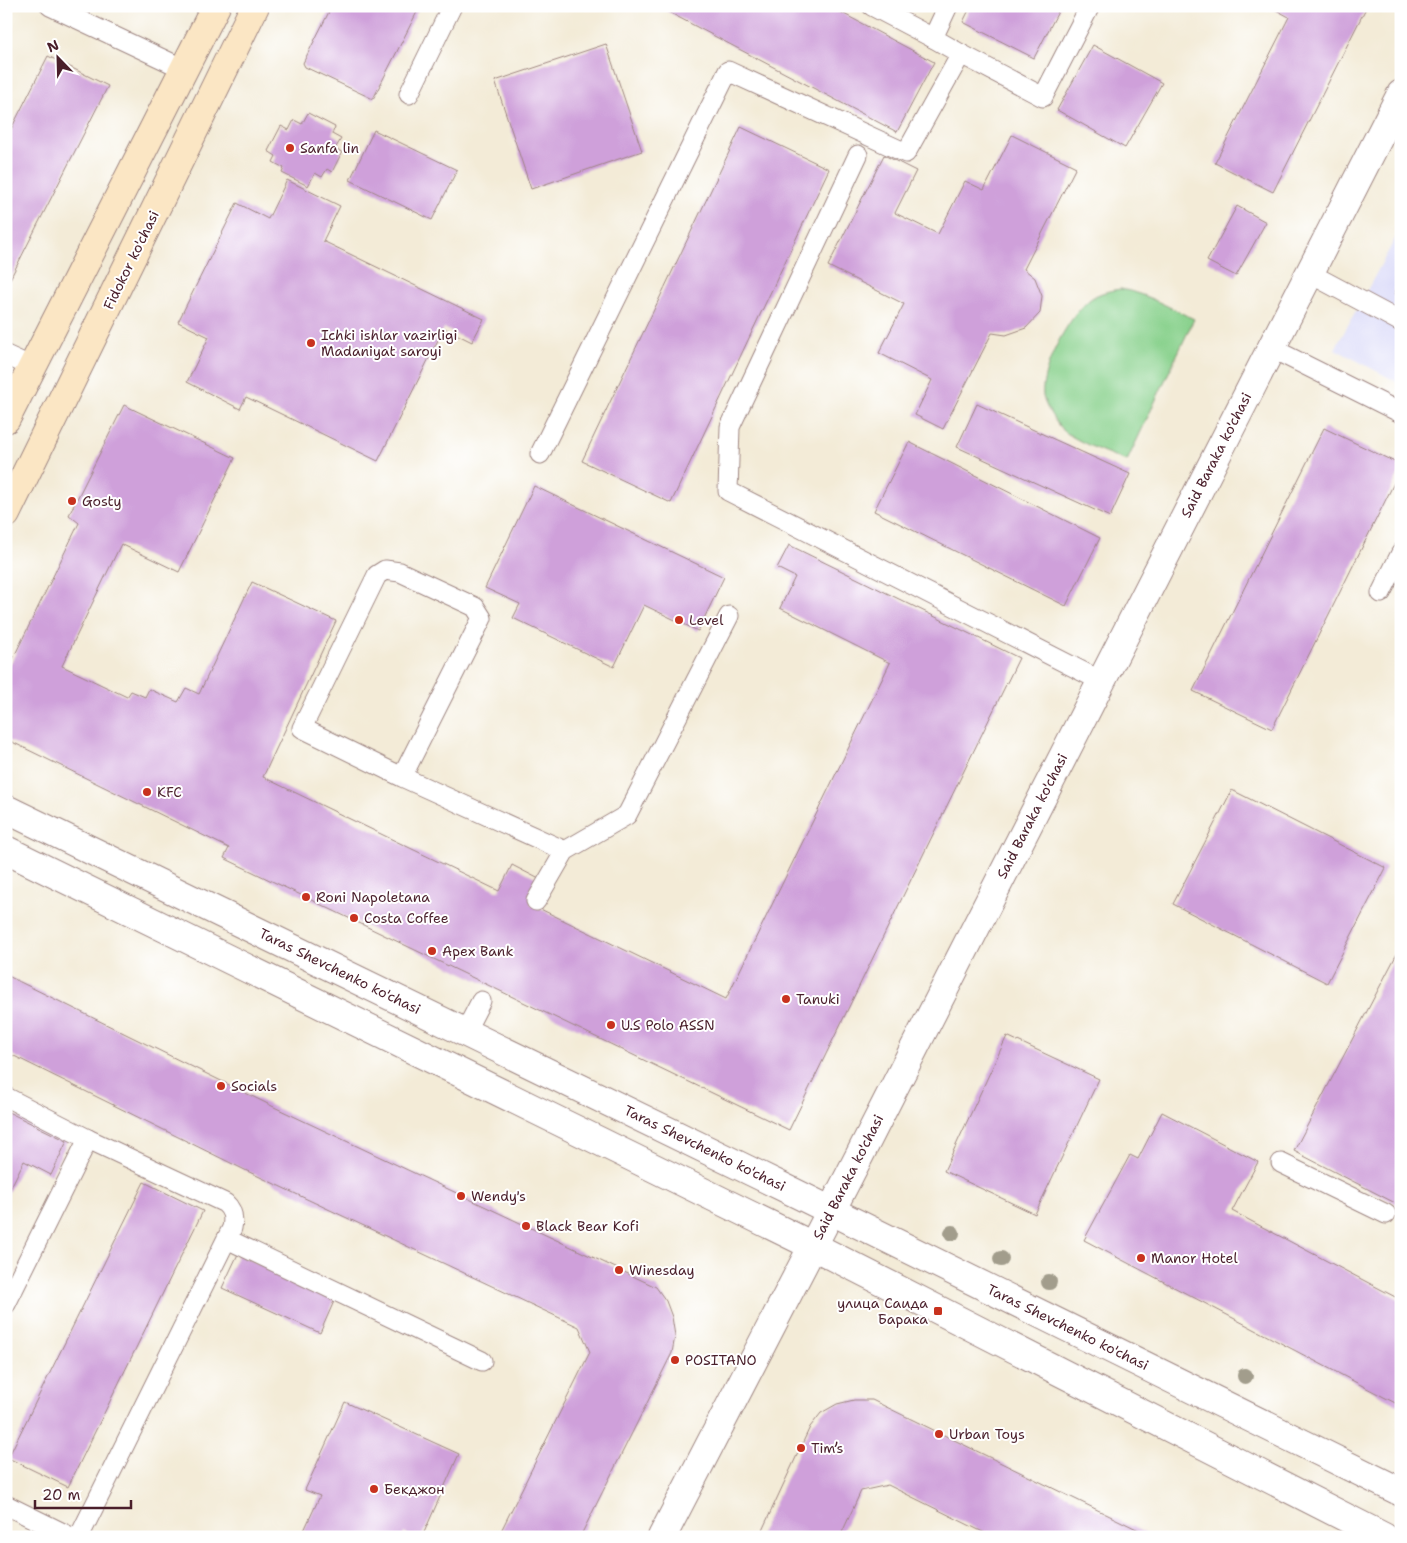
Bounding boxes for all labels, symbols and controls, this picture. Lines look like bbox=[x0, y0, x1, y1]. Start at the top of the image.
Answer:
north arrow bbox=[32, 32, 82, 82]
text: N bbox=[44, 36, 62, 56]
place label: Sanfa lin bbox=[300, 139, 360, 157]
marker: Sanfa lin bbox=[284, 142, 296, 154]
street label: Fidokor ko'chasi bbox=[99, 208, 163, 312]
place label: Ichki ishlar vazirligi Madaniyat saroyi bbox=[321, 326, 457, 360]
marker: Ichki ishlar vazirligi Madaniyat saroyi bbox=[305, 337, 317, 349]
street label: Said Baraka ko'chasi bbox=[1177, 389, 1255, 521]
place label: Gosty bbox=[82, 492, 122, 510]
marker: Gosty bbox=[66, 495, 78, 507]
place label: Level bbox=[689, 611, 724, 629]
marker: Level bbox=[673, 614, 685, 626]
street label: Said Baraka ko'chasi bbox=[993, 750, 1071, 882]
place label: KFC bbox=[157, 783, 182, 801]
marker: KFC bbox=[141, 786, 153, 798]
place label: Roni Napoletana bbox=[316, 888, 430, 906]
marker: Roni Napoletana bbox=[300, 891, 312, 903]
place label: Costa Coffee bbox=[364, 909, 449, 927]
marker: Costa Coffee bbox=[348, 912, 360, 924]
street label: Taras Shevchenko ko'chasi bbox=[256, 924, 424, 1018]
place label: Apex Bank bbox=[442, 942, 513, 960]
marker: Apex Bank bbox=[426, 945, 438, 957]
place label: Tanuki bbox=[796, 990, 840, 1008]
marker: Tanuki bbox=[780, 993, 792, 1005]
place label: U.S Polo ASSN bbox=[621, 1016, 715, 1034]
marker: U.S Polo ASSN bbox=[605, 1019, 617, 1031]
place label: Socials bbox=[231, 1077, 277, 1095]
marker: Socials bbox=[215, 1080, 227, 1092]
street label: Taras Shevchenko ko'chasi bbox=[621, 1101, 789, 1195]
street label: Said Baraka ko'chasi bbox=[809, 1111, 887, 1243]
place label: Wendy's bbox=[471, 1187, 526, 1205]
marker: Wendy's bbox=[455, 1190, 467, 1202]
place label: Black Bear Kofi bbox=[536, 1217, 639, 1235]
marker: Black Bear Kofi bbox=[520, 1220, 532, 1232]
place label: Manor Hotel bbox=[1151, 1249, 1238, 1267]
marker: Manor Hotel bbox=[1135, 1252, 1147, 1264]
place label: Winesday bbox=[629, 1261, 695, 1279]
marker: Winesday bbox=[613, 1264, 625, 1276]
street label: Taras Shevchenko ko'chasi bbox=[984, 1280, 1152, 1374]
place label: улица Саида Барака bbox=[837, 1294, 928, 1328]
marker: улица Саида Барака bbox=[932, 1305, 944, 1317]
place label: POSITANO bbox=[685, 1351, 757, 1369]
marker: POSITANO bbox=[669, 1354, 681, 1366]
place label: Urban Toys bbox=[949, 1425, 1025, 1443]
marker: Urban Toys bbox=[933, 1428, 945, 1440]
place label: Tim’s bbox=[811, 1439, 844, 1457]
marker: Tim’s bbox=[795, 1442, 807, 1454]
scale bar bbox=[35, 1478, 131, 1510]
place label: Бекджон bbox=[384, 1480, 445, 1498]
marker: Бекджон bbox=[368, 1483, 380, 1495]
text: 20 m bbox=[42, 1485, 81, 1505]

